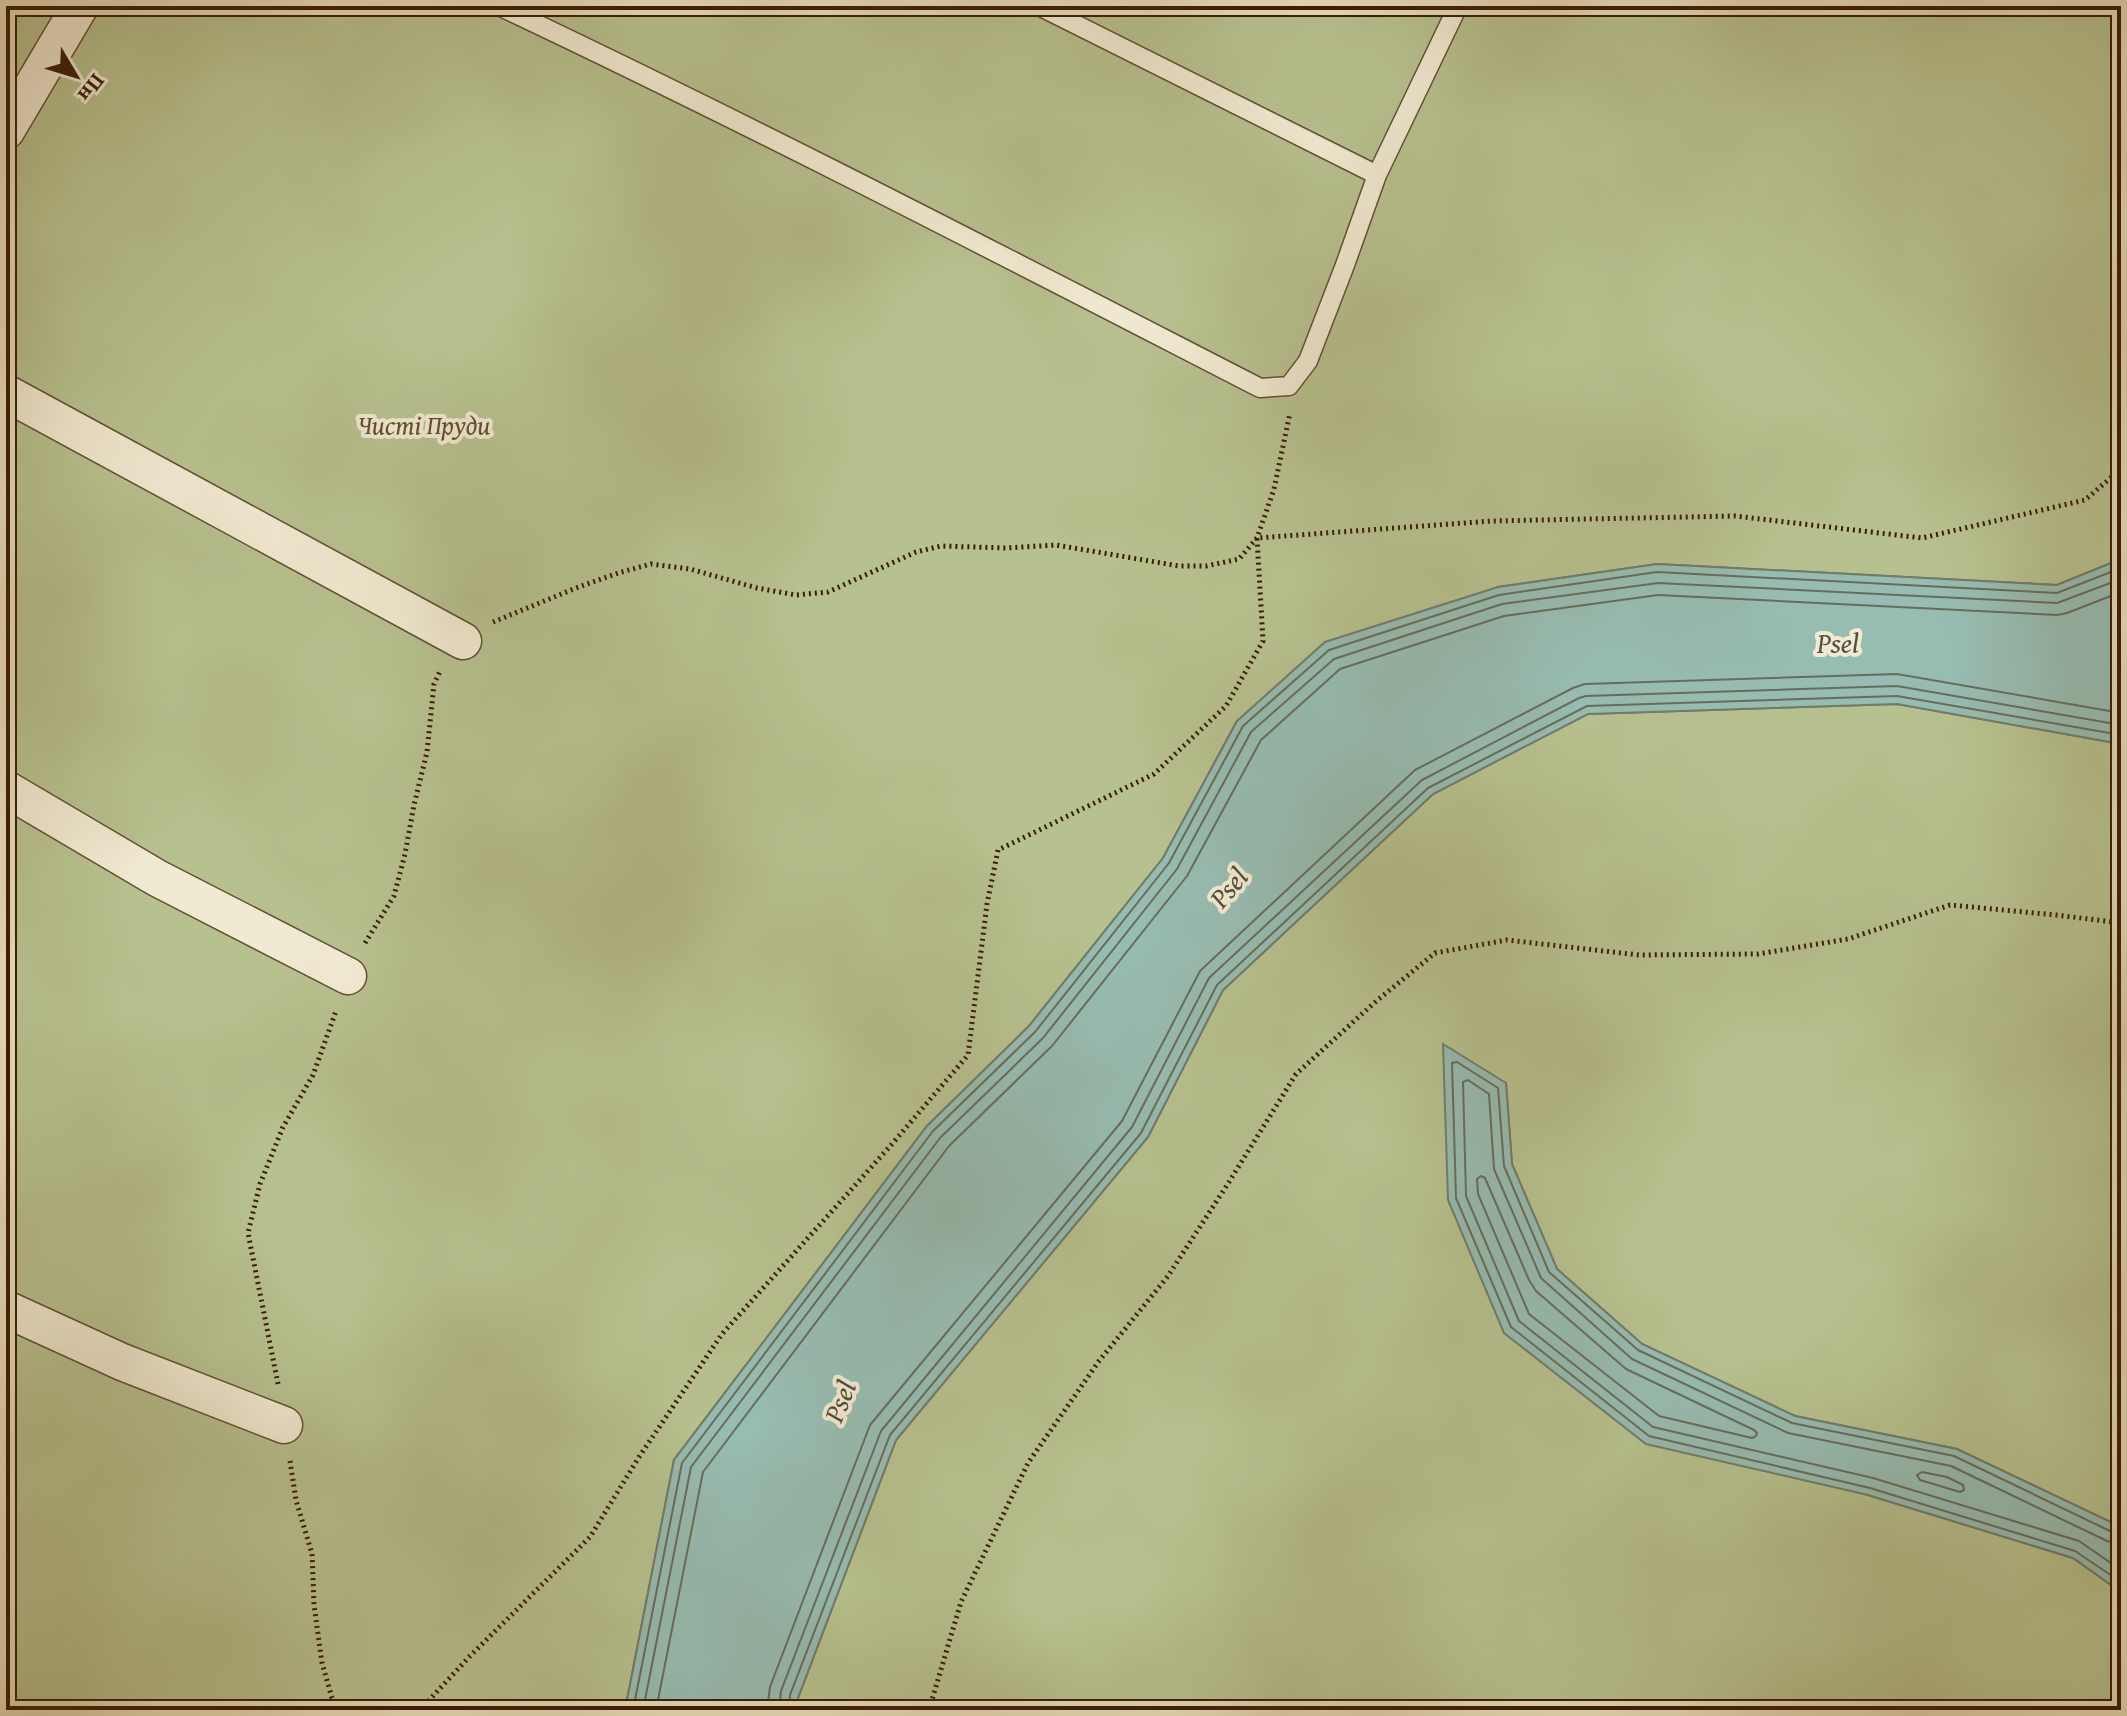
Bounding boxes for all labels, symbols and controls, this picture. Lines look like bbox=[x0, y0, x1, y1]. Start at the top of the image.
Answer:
north arrow bbox=[36, 36, 116, 116]
text: Пн bbox=[70, 67, 113, 109]
park label: Чисті Пруди bbox=[357, 405, 491, 444]
water label: Psel bbox=[1816, 622, 1859, 663]
water label: Psel bbox=[1198, 858, 1257, 917]
water label: Psel bbox=[812, 1374, 866, 1429]

